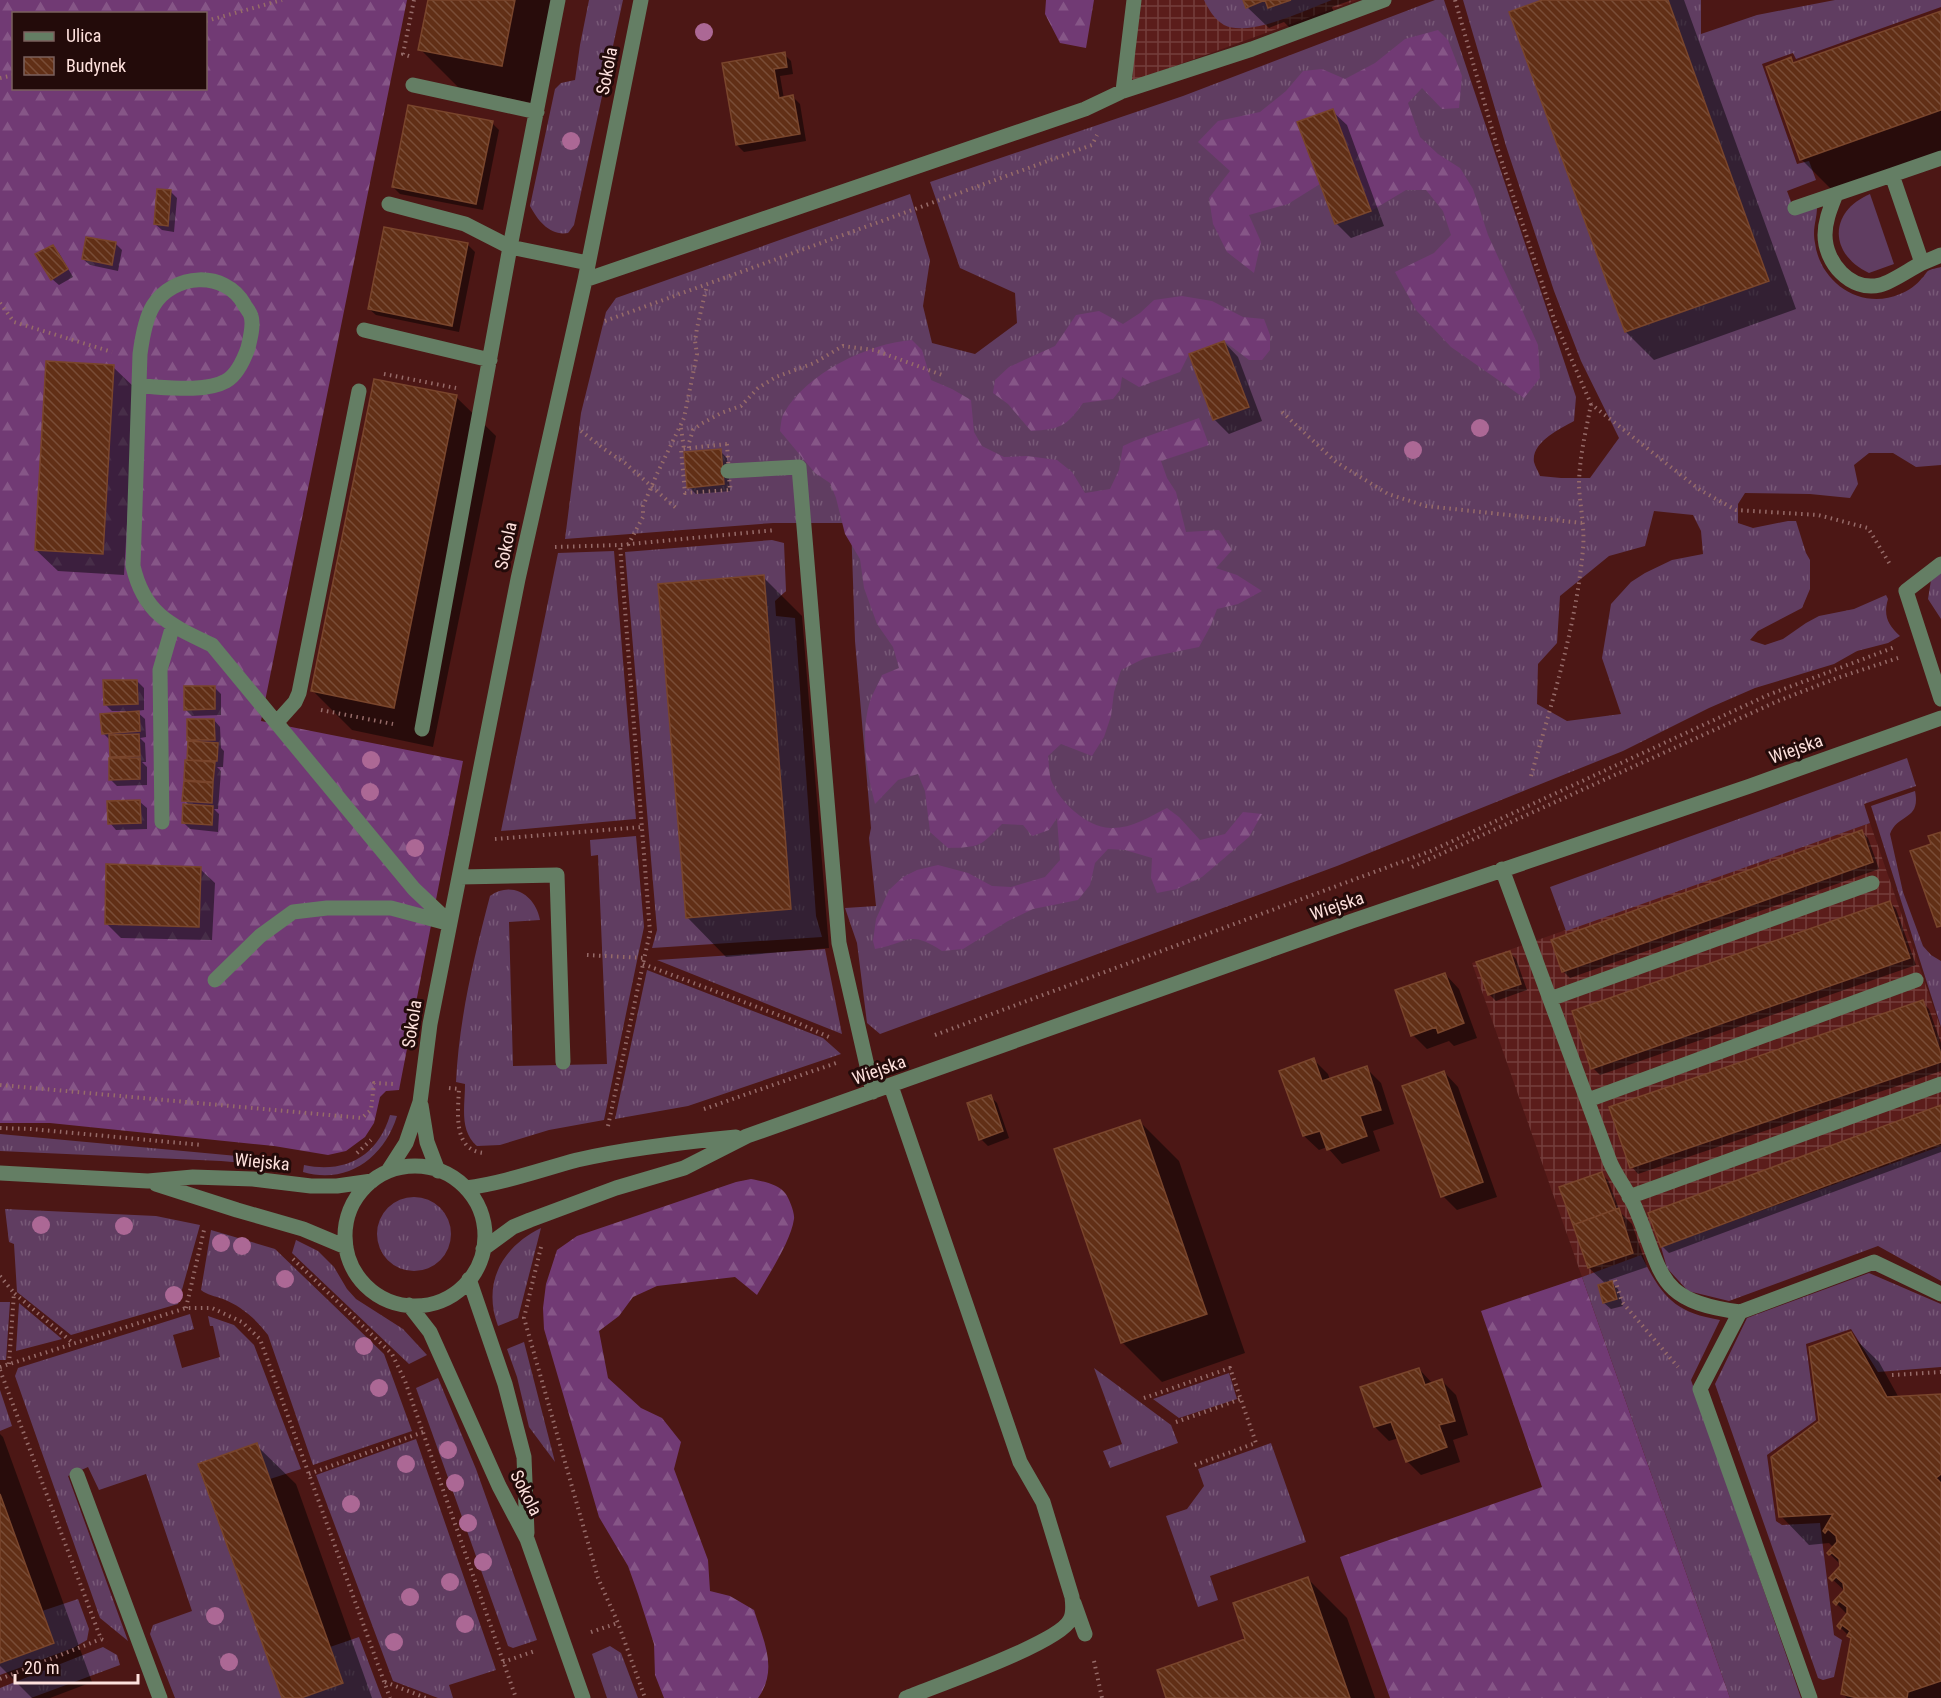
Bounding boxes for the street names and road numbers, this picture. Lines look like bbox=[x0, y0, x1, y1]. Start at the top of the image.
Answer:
street label: Sokola bbox=[592, 45, 621, 97]
street label: Sokola bbox=[490, 520, 521, 572]
street label: Wiejska bbox=[1766, 729, 1825, 768]
street label: Wiejska bbox=[1307, 887, 1366, 924]
street label: Sokola bbox=[397, 998, 426, 1049]
street label: Wiejska bbox=[849, 1050, 908, 1089]
street label: Wiejska bbox=[234, 1149, 290, 1174]
street label: Sokola bbox=[506, 1466, 547, 1519]

